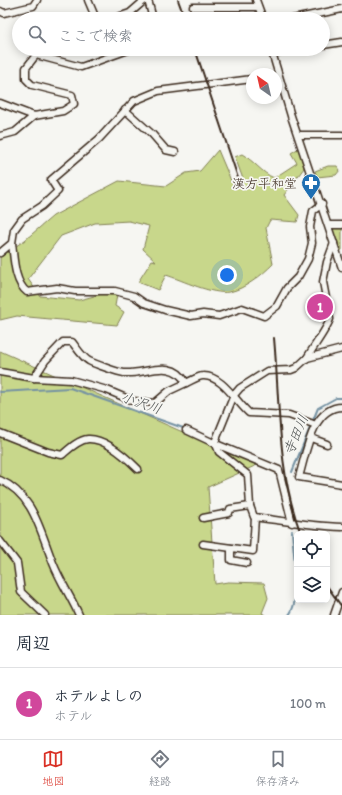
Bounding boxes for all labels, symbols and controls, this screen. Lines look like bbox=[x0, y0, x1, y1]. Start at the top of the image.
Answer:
search box bbox=[12, 12, 330, 56]
icon: search bbox=[26, 23, 48, 45]
text: ここで検索 bbox=[58, 27, 133, 45]
north arrow bbox=[246, 68, 282, 104]
pharmacy icon: 漢方平和堂 bbox=[300, 172, 322, 200]
place label: 漢方平和堂 bbox=[232, 176, 297, 191]
your location bbox=[217, 265, 237, 285]
pin: 1 bbox=[307, 292, 333, 322]
water label: 小沢川 bbox=[118, 388, 164, 418]
water label: 寺田川 bbox=[280, 412, 312, 458]
map controls bbox=[294, 531, 330, 603]
button: locate bbox=[294, 531, 330, 567]
button: layers bbox=[294, 567, 330, 603]
text: 周辺 bbox=[16, 633, 50, 653]
text: ホテルよしの bbox=[54, 687, 143, 705]
text: 1 bbox=[26, 696, 32, 711]
text: 100 m bbox=[290, 696, 326, 711]
text: ホテル bbox=[54, 708, 92, 723]
tab: 地図 bbox=[42, 748, 64, 788]
tab: 経路 bbox=[149, 748, 171, 788]
tab: 保存済み bbox=[256, 748, 300, 788]

